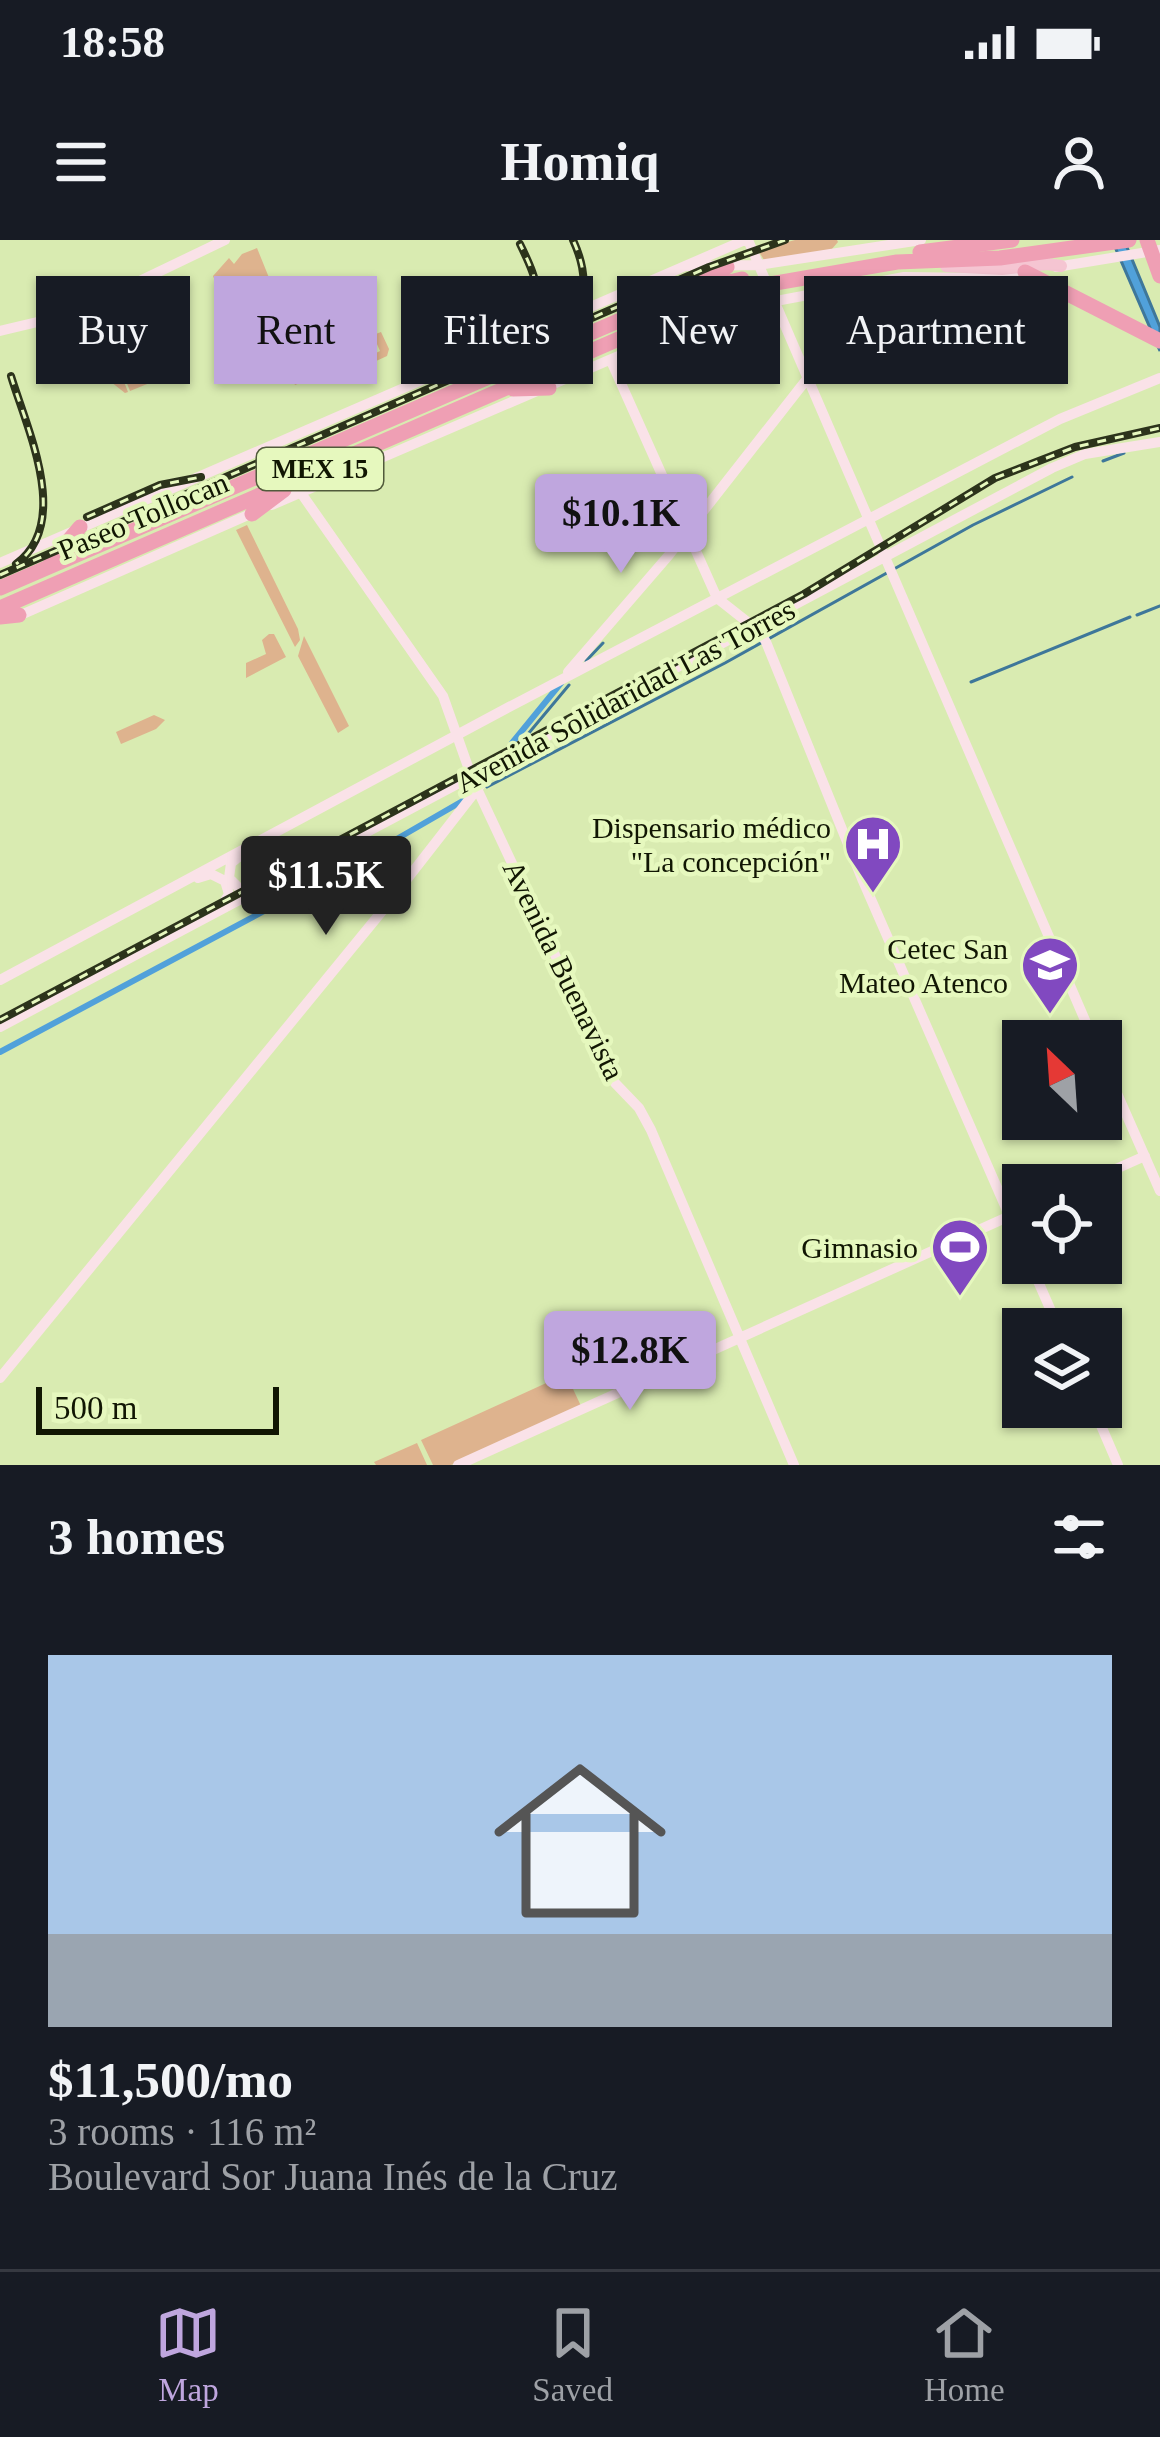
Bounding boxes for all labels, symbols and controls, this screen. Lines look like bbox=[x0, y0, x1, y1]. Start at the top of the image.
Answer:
text: 18:58 bbox=[60, 17, 165, 67]
icon: menu bbox=[48, 129, 114, 195]
icon: person bbox=[1046, 129, 1112, 195]
text: Homiq bbox=[500, 132, 660, 192]
chip: Buy bbox=[36, 276, 190, 384]
chip: Rent bbox=[214, 276, 377, 384]
chip: Filters bbox=[401, 276, 593, 384]
chip: New bbox=[617, 276, 780, 384]
chip: Apartment bbox=[804, 276, 1068, 384]
road number: MEX 15 bbox=[257, 448, 383, 490]
street label: Paseo Tollocan bbox=[53, 465, 233, 567]
pin: $10.1K bbox=[523, 474, 719, 576]
text: $10.1K bbox=[562, 491, 680, 534]
street label: Avenida Solidaridad Las Torres bbox=[450, 592, 800, 800]
place label: Dispensario médico "La concepción" bbox=[592, 811, 831, 878]
hospital icon: Dispensario médico "La concepción" bbox=[842, 813, 904, 895]
pin: $11.5K bbox=[228, 836, 424, 938]
text: $11.5K bbox=[268, 853, 384, 896]
street label: Avenida Buenavista bbox=[497, 855, 631, 1085]
place label: Cetec San Mateo Atenco bbox=[839, 932, 1008, 999]
school or university icon: Cetec San Mateo Atenco bbox=[1019, 934, 1081, 1016]
north arrow bbox=[1002, 1020, 1122, 1140]
map controls bbox=[1002, 1020, 1122, 1428]
button: locate bbox=[1002, 1164, 1122, 1284]
sports icon: Gimnasio bbox=[929, 1216, 991, 1298]
place label: Gimnasio bbox=[801, 1231, 918, 1264]
button: layers bbox=[1002, 1308, 1122, 1428]
pin: $12.8K bbox=[532, 1311, 728, 1413]
text: $12.8K bbox=[571, 1328, 689, 1371]
scale bar bbox=[36, 1381, 279, 1434]
text: 500 m bbox=[54, 1390, 137, 1426]
icon: filters bbox=[1046, 1504, 1112, 1570]
text: 3 homes bbox=[48, 1509, 225, 1565]
icon: home bbox=[472, 1733, 688, 1949]
text: $11,500/mo bbox=[48, 2052, 293, 2108]
text: 3 rooms · 116 m² bbox=[48, 2110, 316, 2153]
text: Boulevard Sor Juana Inés de la Cruz bbox=[48, 2155, 618, 2198]
tab: Map bbox=[155, 2300, 221, 2409]
tab: Saved bbox=[532, 2300, 613, 2409]
tab: Home bbox=[924, 2300, 1005, 2409]

